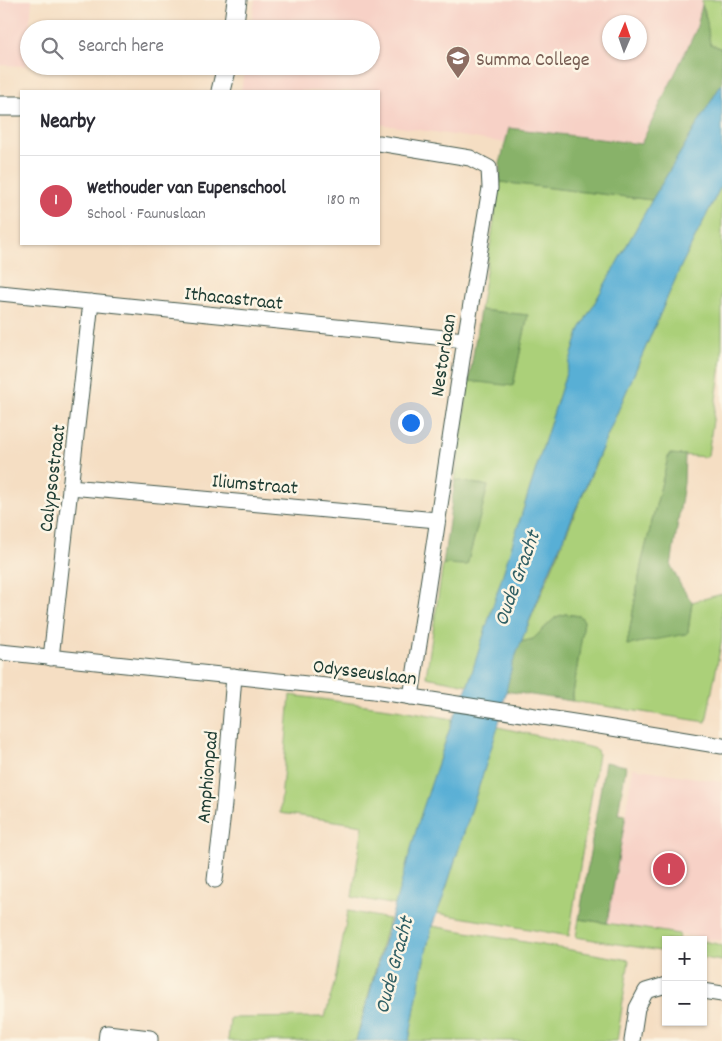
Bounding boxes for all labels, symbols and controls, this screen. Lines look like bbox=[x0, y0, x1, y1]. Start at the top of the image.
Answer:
north arrow bbox=[602, 15, 647, 60]
search box bbox=[20, 20, 380, 75]
icon: search bbox=[38, 34, 66, 62]
text: Search here bbox=[78, 34, 164, 61]
school or university icon: Summa College bbox=[445, 45, 471, 79]
place label: Summa College bbox=[476, 47, 590, 75]
text: Nearby bbox=[40, 108, 95, 138]
text: Wethouder van Eupenschool bbox=[87, 176, 286, 203]
text: 1 bbox=[54, 189, 58, 212]
text: 180 m bbox=[327, 189, 360, 212]
text: School · Faunuslaan bbox=[87, 203, 206, 226]
street label: Ithacastraat bbox=[183, 281, 284, 319]
street label: Nestorlaan bbox=[425, 312, 465, 399]
your location bbox=[398, 410, 424, 436]
street label: Calypsostraat bbox=[33, 423, 74, 534]
street label: Iliumstraat bbox=[211, 468, 299, 504]
water label: Oude Gracht bbox=[488, 525, 551, 631]
street label: Odysseuslaan bbox=[311, 654, 418, 694]
street label: Amphionpad bbox=[191, 730, 227, 825]
pin: 1 bbox=[653, 850, 685, 888]
water label: Oude Gracht bbox=[369, 912, 424, 1018]
map controls bbox=[662, 936, 707, 1026]
button: + bbox=[662, 936, 707, 981]
button: − bbox=[662, 981, 707, 1026]

